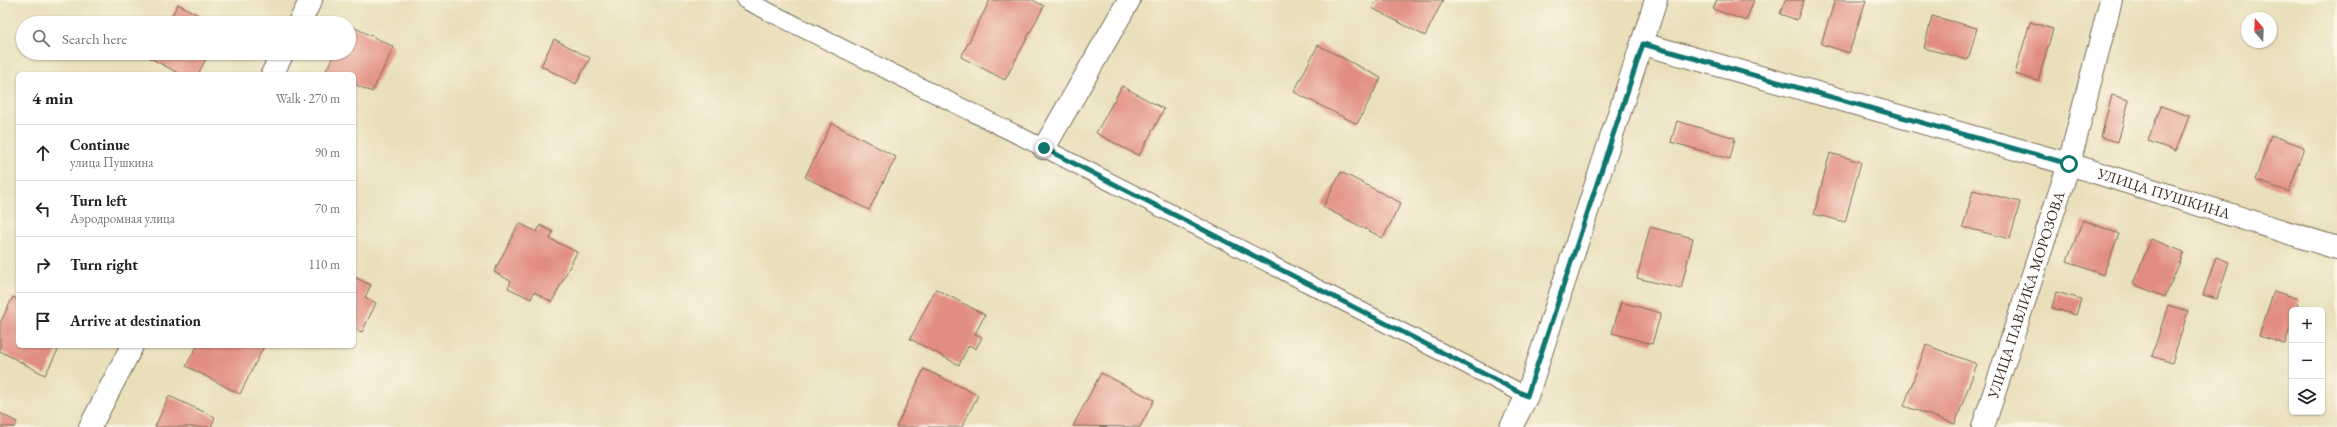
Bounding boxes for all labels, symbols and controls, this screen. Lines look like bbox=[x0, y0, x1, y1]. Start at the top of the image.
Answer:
north arrow bbox=[2241, 12, 2277, 48]
search box bbox=[16, 16, 356, 60]
icon: search bbox=[30, 27, 52, 49]
text: Search here bbox=[62, 29, 127, 48]
text: 4 min bbox=[32, 87, 73, 109]
text: Walk · 270 m bbox=[276, 90, 340, 107]
text: Continue bbox=[70, 135, 130, 154]
route end bbox=[1035, 139, 1053, 157]
icon: ahead bbox=[32, 142, 54, 164]
text: 90 m bbox=[315, 144, 340, 161]
text: улица Пушкина bbox=[70, 154, 153, 171]
route start bbox=[2060, 155, 2078, 173]
street label: УЛИЦА ПУШКИНА bbox=[2094, 163, 2233, 223]
street label: УЛИЦА ПАВЛИКА МОРОЗОВА bbox=[1983, 188, 2069, 402]
text: Turn left bbox=[70, 191, 127, 210]
icon: left bbox=[32, 198, 54, 220]
text: 70 m bbox=[315, 200, 340, 217]
text: Аэродромная улица bbox=[70, 210, 175, 227]
icon: right bbox=[32, 254, 54, 276]
text: Turn right bbox=[70, 255, 138, 274]
text: 110 m bbox=[309, 256, 340, 273]
map controls bbox=[2289, 307, 2325, 415]
button: + bbox=[2289, 307, 2325, 343]
icon: arrive bbox=[32, 310, 54, 332]
text: Arrive at destination bbox=[70, 311, 201, 330]
button: − bbox=[2289, 343, 2325, 379]
button: layers bbox=[2289, 379, 2325, 415]

